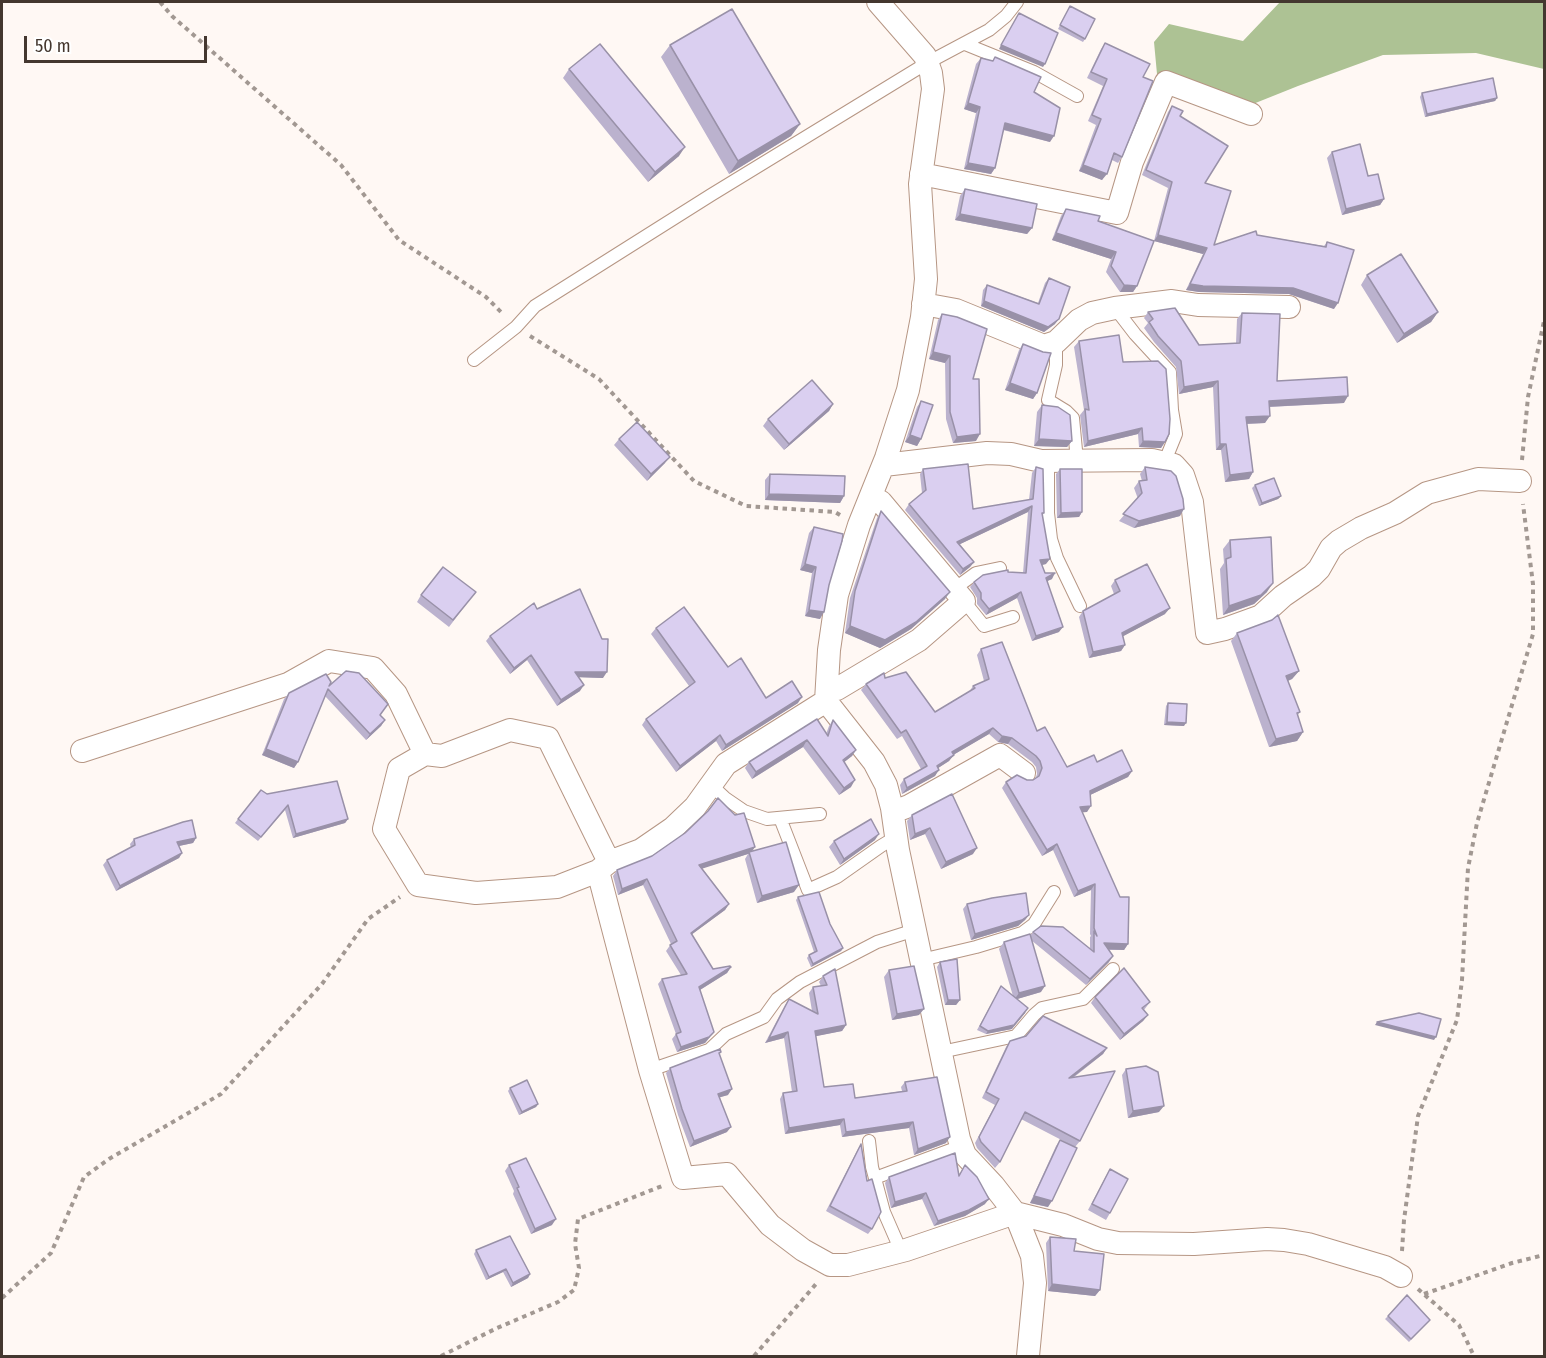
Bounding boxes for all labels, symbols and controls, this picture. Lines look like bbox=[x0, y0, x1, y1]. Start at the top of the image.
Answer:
scale bar bbox=[27, 24, 210, 62]
text: 50 m bbox=[35, 35, 71, 57]

